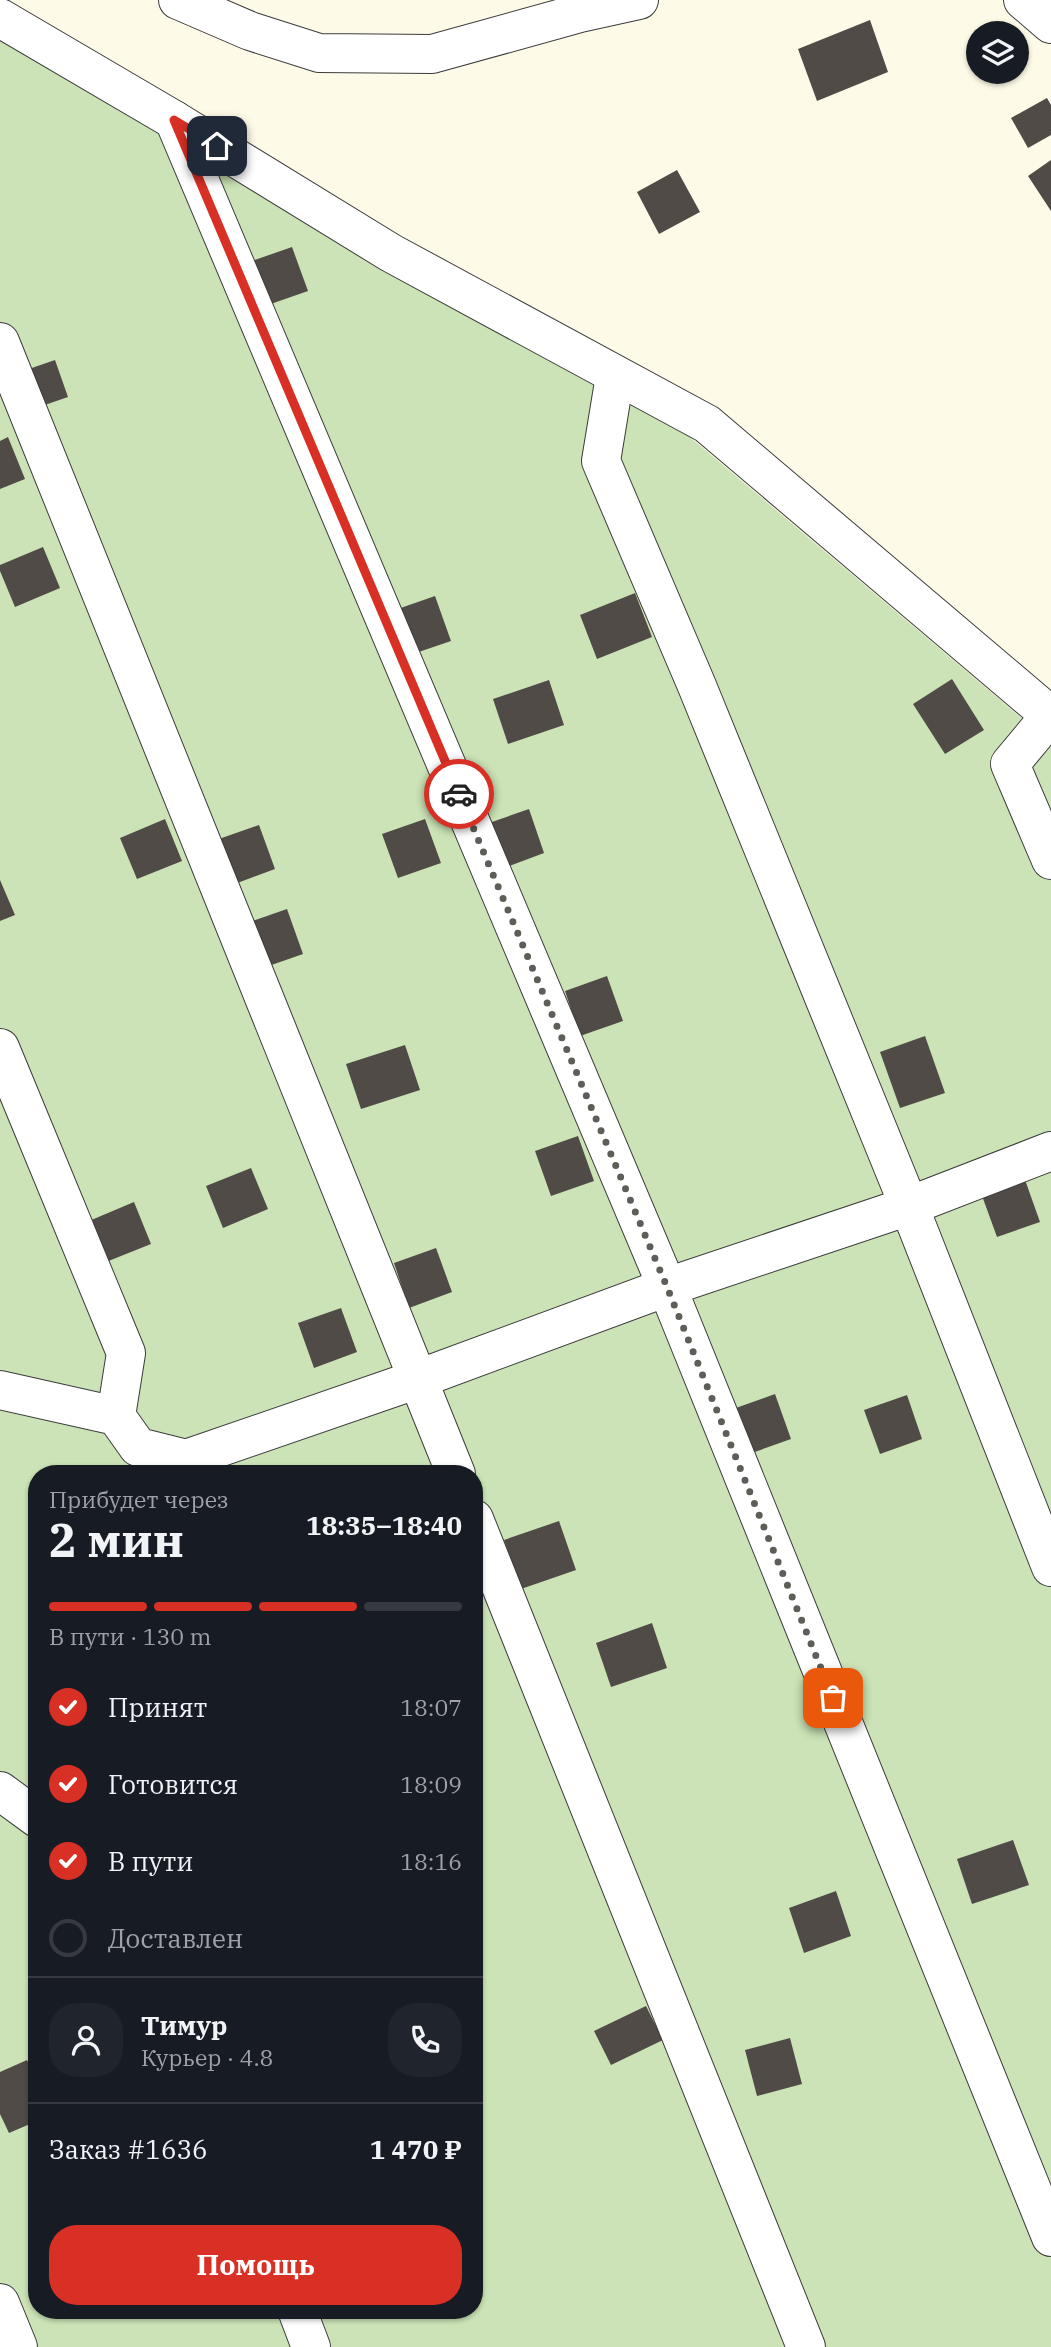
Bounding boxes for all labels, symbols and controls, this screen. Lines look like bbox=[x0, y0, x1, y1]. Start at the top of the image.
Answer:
map controls bbox=[966, 21, 1029, 84]
button: layers bbox=[966, 21, 1029, 84]
pin bbox=[187, 116, 247, 176]
icon: home bbox=[198, 127, 236, 165]
courier bbox=[424, 759, 494, 829]
icon: car bbox=[440, 775, 478, 813]
text: Прибудет через bbox=[49, 1484, 229, 1514]
text: 18:35–18:40 bbox=[306, 1508, 462, 1542]
text: 2 мин bbox=[49, 1510, 184, 1570]
text: В пути · 130 m bbox=[49, 1621, 211, 1651]
pin bbox=[803, 1668, 863, 1728]
icon: bag bbox=[814, 1679, 852, 1717]
icon: check bbox=[49, 1688, 87, 1726]
text: Принят bbox=[108, 1690, 207, 1724]
text: 18:07 bbox=[400, 1692, 462, 1722]
icon: check bbox=[49, 1765, 87, 1803]
text: Готовится bbox=[108, 1767, 238, 1801]
text: 18:09 bbox=[400, 1769, 462, 1799]
icon: check bbox=[49, 1842, 87, 1880]
text: В пути bbox=[108, 1844, 193, 1878]
text: 18:16 bbox=[400, 1846, 462, 1876]
text: Доставлен bbox=[108, 1921, 243, 1955]
button: person bbox=[49, 2003, 123, 2077]
button: phone bbox=[388, 2003, 462, 2077]
text: Тимур bbox=[141, 2008, 228, 2042]
text: Курьер · 4.8 bbox=[141, 2042, 273, 2072]
text: Заказ #1636 bbox=[49, 2132, 208, 2166]
text: 1 470 ₽ bbox=[370, 2132, 462, 2166]
button: Помощь bbox=[49, 2225, 462, 2305]

